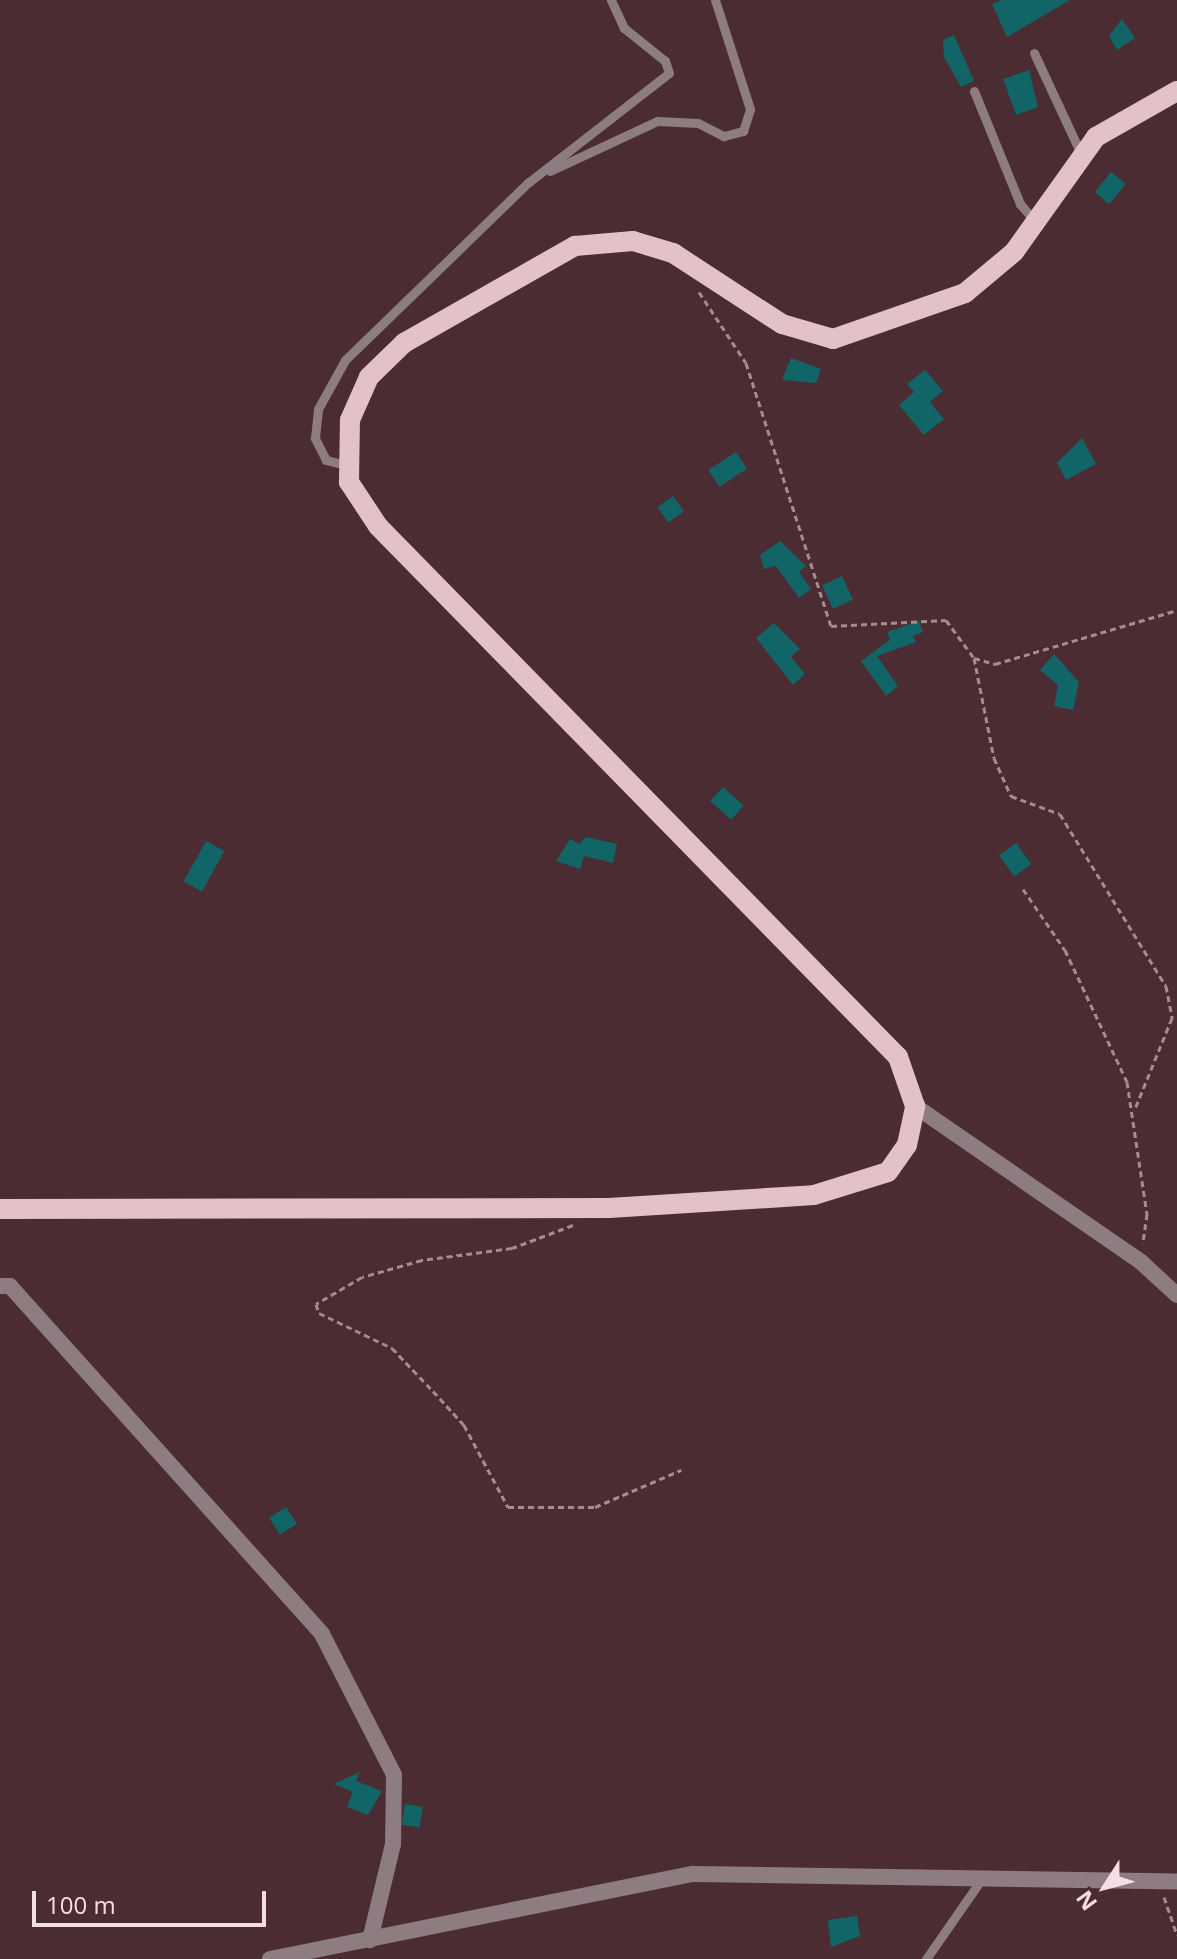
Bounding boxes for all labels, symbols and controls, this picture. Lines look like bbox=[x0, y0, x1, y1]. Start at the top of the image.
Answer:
north arrow bbox=[1065, 1847, 1145, 1927]
scale bar bbox=[36, 1875, 270, 1925]
text: N bbox=[1068, 1885, 1103, 1917]
text: 100 m bbox=[46, 1888, 116, 1921]

